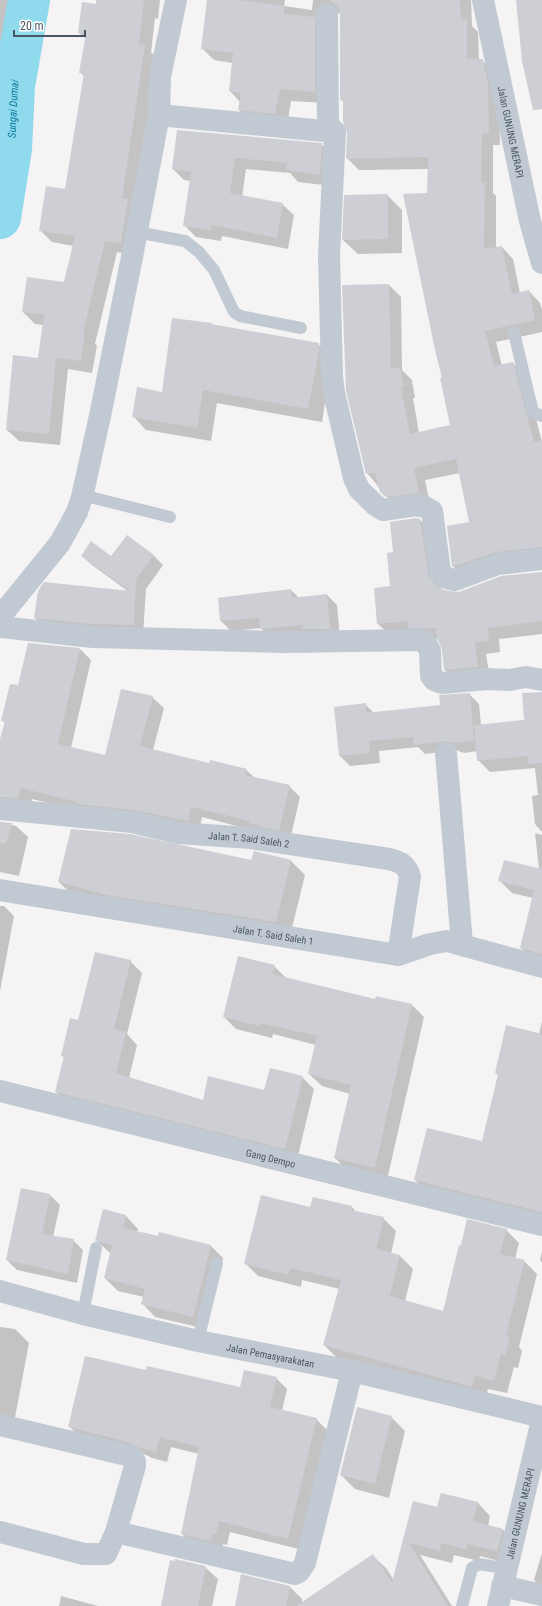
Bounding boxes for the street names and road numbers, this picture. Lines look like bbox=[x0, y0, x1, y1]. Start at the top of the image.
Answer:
street label: Jalan GUNUNG MERAPI bbox=[496, 85, 526, 179]
street label: Jalan T. Said Saleh 2 bbox=[208, 830, 290, 850]
street label: Jalan T. Said Saleh 1 bbox=[232, 923, 314, 947]
street label: Gang Dempo bbox=[245, 1147, 297, 1170]
street label: Jalan Pemasyarakatan bbox=[225, 1342, 315, 1370]
street label: Jalan GUNUNG MERAPI bbox=[504, 1467, 536, 1560]

